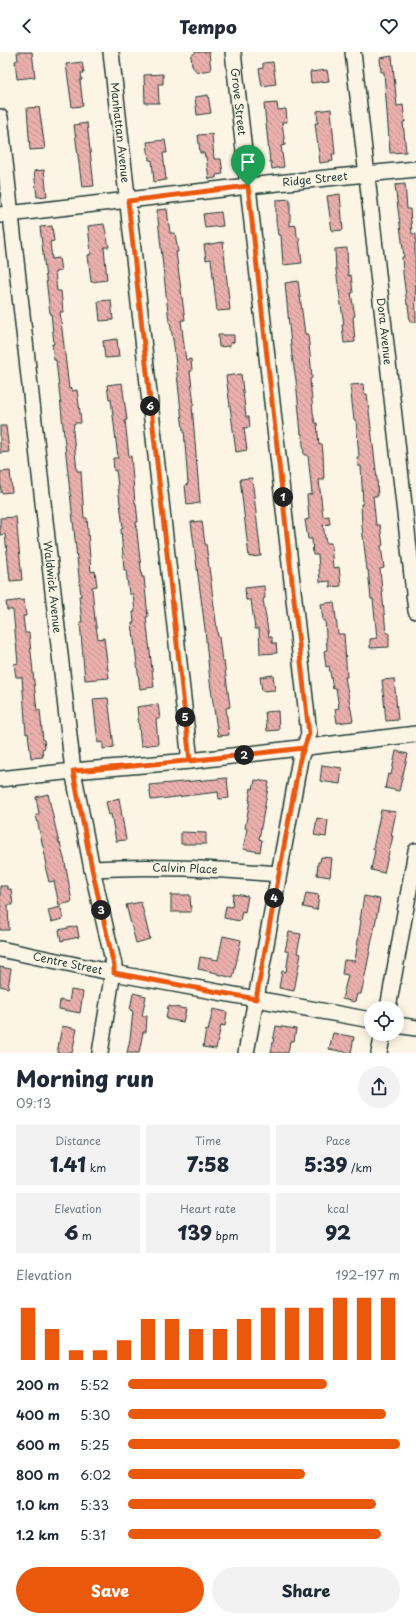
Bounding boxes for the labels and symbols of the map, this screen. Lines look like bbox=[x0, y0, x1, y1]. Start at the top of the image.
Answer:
street label: Grove Street bbox=[227, 67, 251, 137]
street label: Manhattan Avenue bbox=[106, 81, 135, 184]
pin bbox=[231, 145, 265, 186]
street label: Ridge Street bbox=[281, 167, 349, 190]
street label: Dora Avenue bbox=[373, 297, 397, 366]
pin: 6 bbox=[140, 396, 160, 416]
pin: 1 bbox=[273, 487, 293, 507]
street label: Waldwick Avenue bbox=[39, 540, 67, 634]
pin: 5 bbox=[175, 707, 195, 727]
pin: 2 bbox=[234, 745, 254, 765]
street label: Calvin Place bbox=[152, 858, 218, 878]
pin: 4 bbox=[264, 888, 284, 908]
pin: 3 bbox=[91, 900, 111, 920]
street label: Centre Street bbox=[31, 947, 104, 978]

